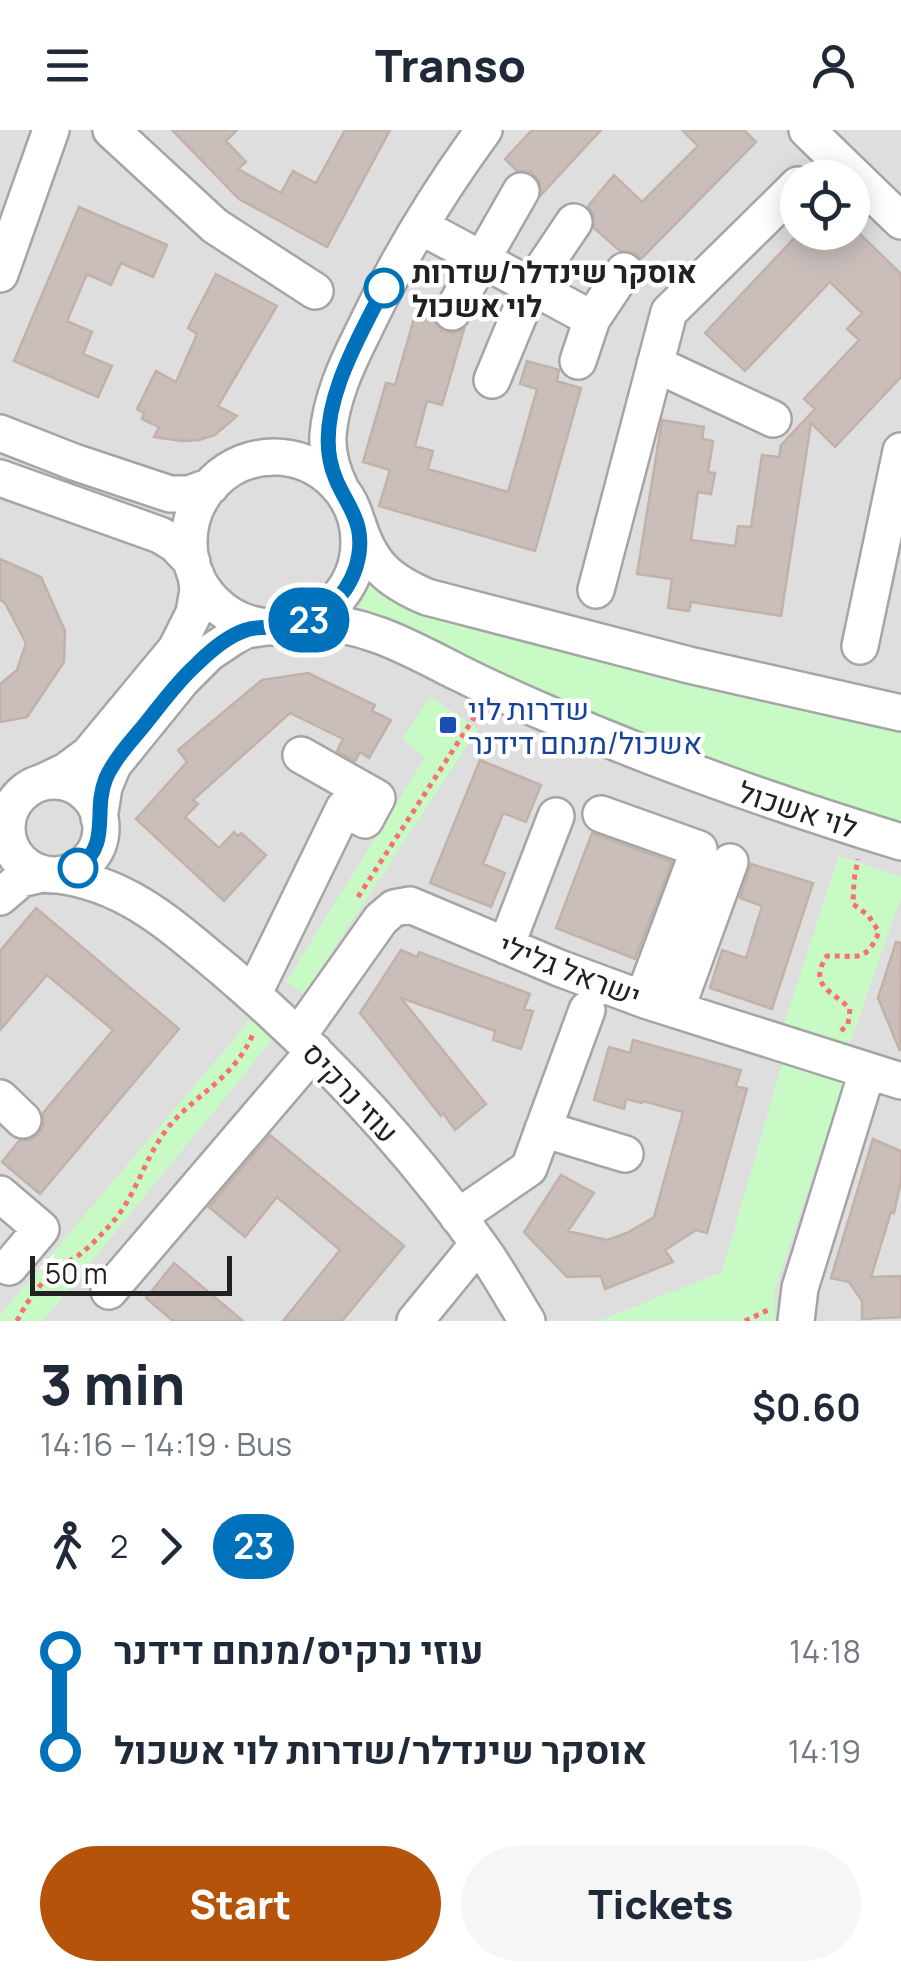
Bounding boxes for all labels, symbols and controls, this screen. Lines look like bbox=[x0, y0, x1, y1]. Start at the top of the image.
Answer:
text: Transo bbox=[375, 34, 526, 96]
icon: menu bbox=[40, 38, 95, 93]
icon: person bbox=[806, 38, 861, 93]
map controls bbox=[780, 160, 870, 250]
button: locate bbox=[780, 160, 870, 250]
place label: אוסקר שינדלר/שדרות לוי אשכול bbox=[412, 251, 697, 326]
marker: אוסקר שינדלר/שדרות לוי אשכול bbox=[365, 269, 403, 307]
line badge: 23 bbox=[264, 588, 354, 652]
text: 23 bbox=[288, 596, 330, 644]
place label: שדרות לוי אשכול/מנחם דידנר bbox=[468, 688, 702, 763]
marker: שדרות לוי אשכול/מנחם דידנר bbox=[437, 714, 459, 736]
street label: לוי אשכול bbox=[733, 771, 863, 847]
unlabelled marker bbox=[59, 849, 97, 887]
street label: ישראל גלילי bbox=[493, 924, 647, 1016]
street label: עוזי נרקיס bbox=[294, 1033, 408, 1151]
scale bar bbox=[30, 1251, 232, 1296]
text: 50 m bbox=[45, 1254, 108, 1292]
text: 3 min bbox=[40, 1346, 185, 1422]
text: $0.60 bbox=[752, 1380, 861, 1432]
text: 14:16 – 14:19 · Bus bbox=[40, 1422, 292, 1466]
icon: walk bbox=[40, 1519, 95, 1574]
icon: forward bbox=[143, 1519, 198, 1574]
text: 23 bbox=[233, 1522, 274, 1570]
text: 2 bbox=[110, 1524, 128, 1568]
text: עוזי נרקיס/מנחם דידנר bbox=[114, 1623, 484, 1675]
text: 14:18 bbox=[789, 1629, 861, 1673]
text: אוסקר שינדלר/שדרות לוי אשכול bbox=[114, 1723, 647, 1775]
text: 14:19 bbox=[788, 1729, 861, 1773]
button: Start bbox=[40, 1846, 441, 1961]
button: Tickets bbox=[461, 1846, 861, 1961]

